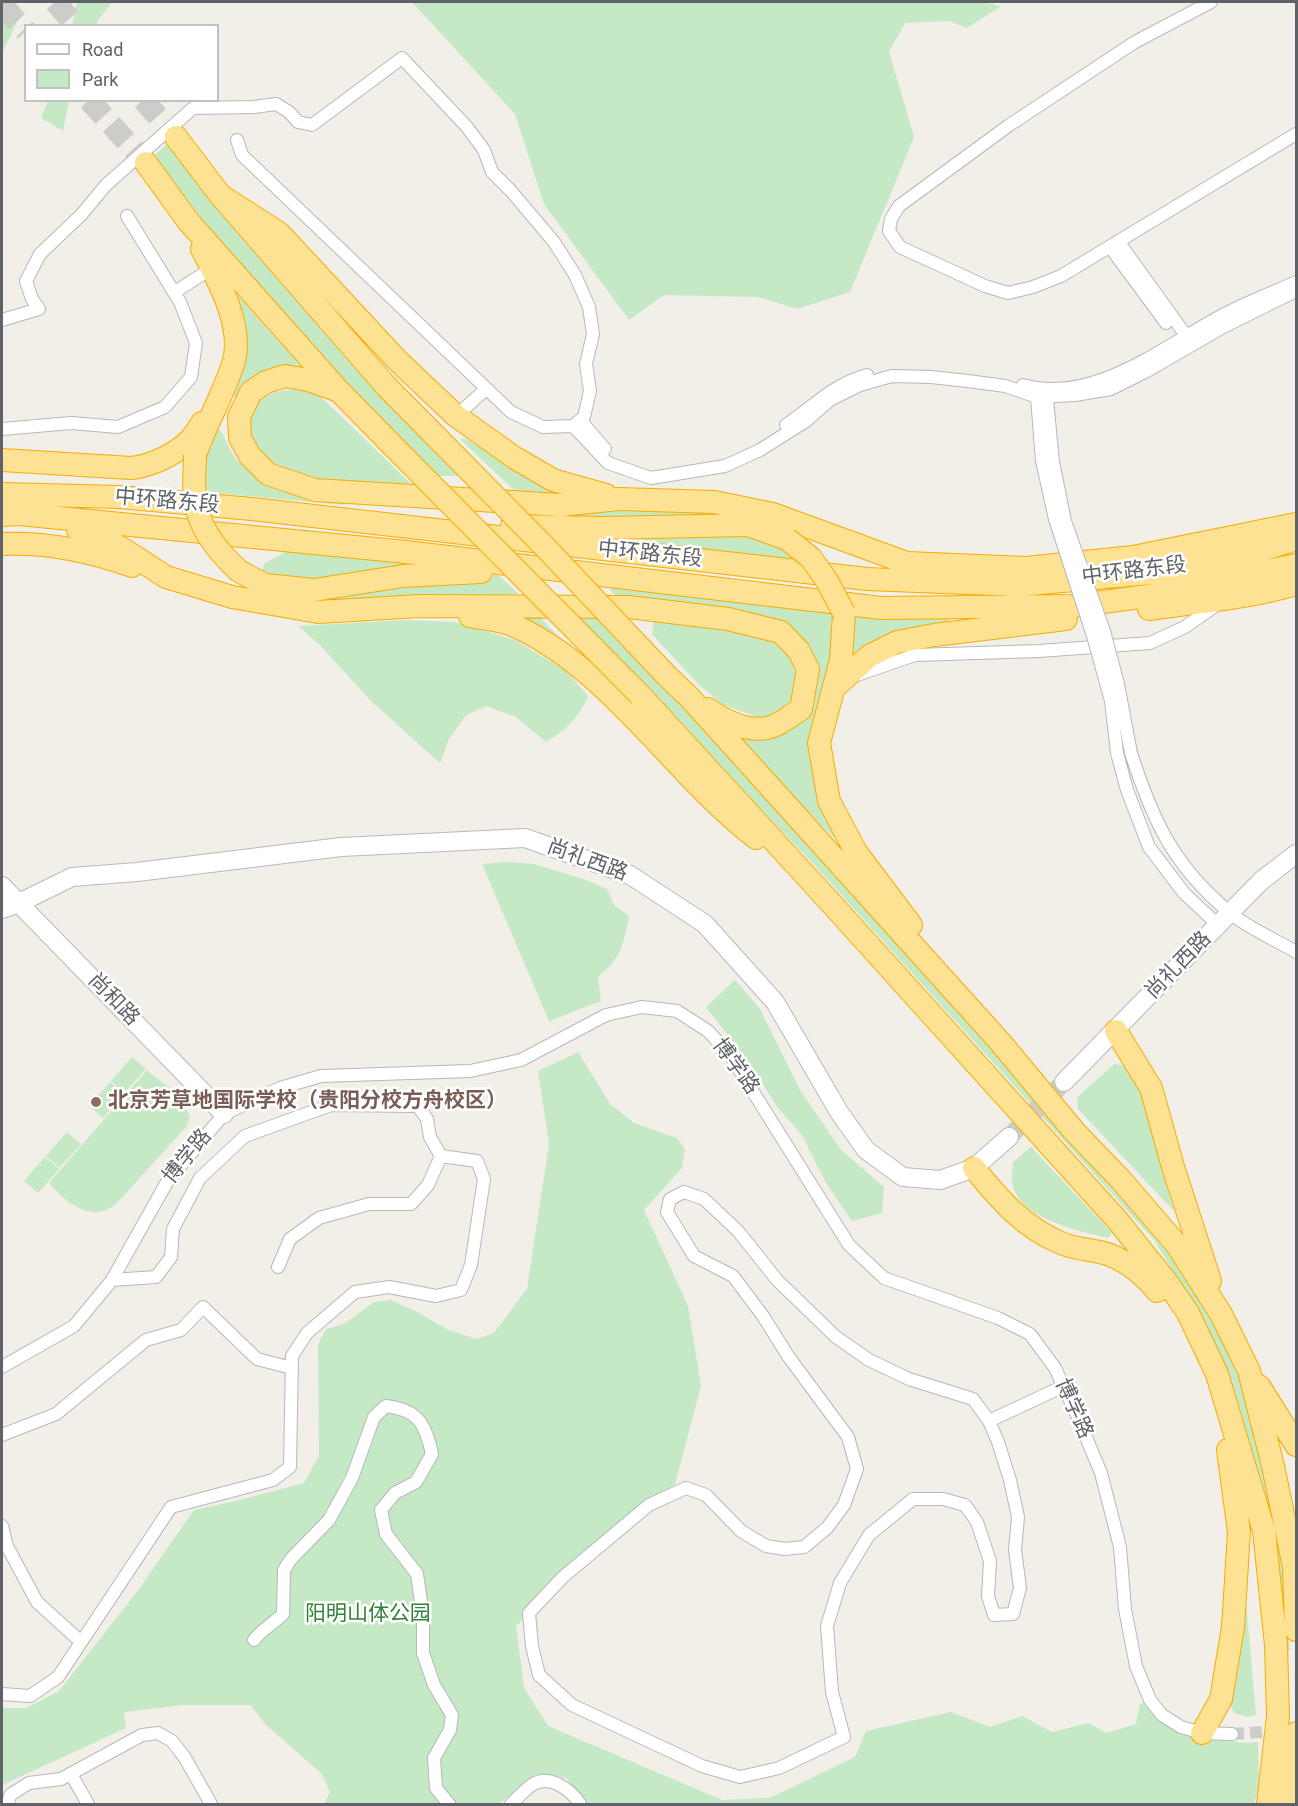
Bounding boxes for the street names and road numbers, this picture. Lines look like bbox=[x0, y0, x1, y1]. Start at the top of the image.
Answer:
street label: 中环路东段 bbox=[114, 485, 220, 519]
street label: 中环路东段 bbox=[596, 537, 704, 573]
street label: 中环路东段 bbox=[1080, 553, 1188, 591]
street label: 尚礼西路 bbox=[543, 835, 631, 887]
street label: 尚礼西路 bbox=[1141, 927, 1217, 1005]
street label: 尚和路 bbox=[82, 969, 144, 1031]
street label: 博学路 bbox=[706, 1034, 764, 1100]
street label: 博学路 bbox=[158, 1125, 218, 1189]
street label: 博学路 bbox=[1049, 1375, 1097, 1443]

